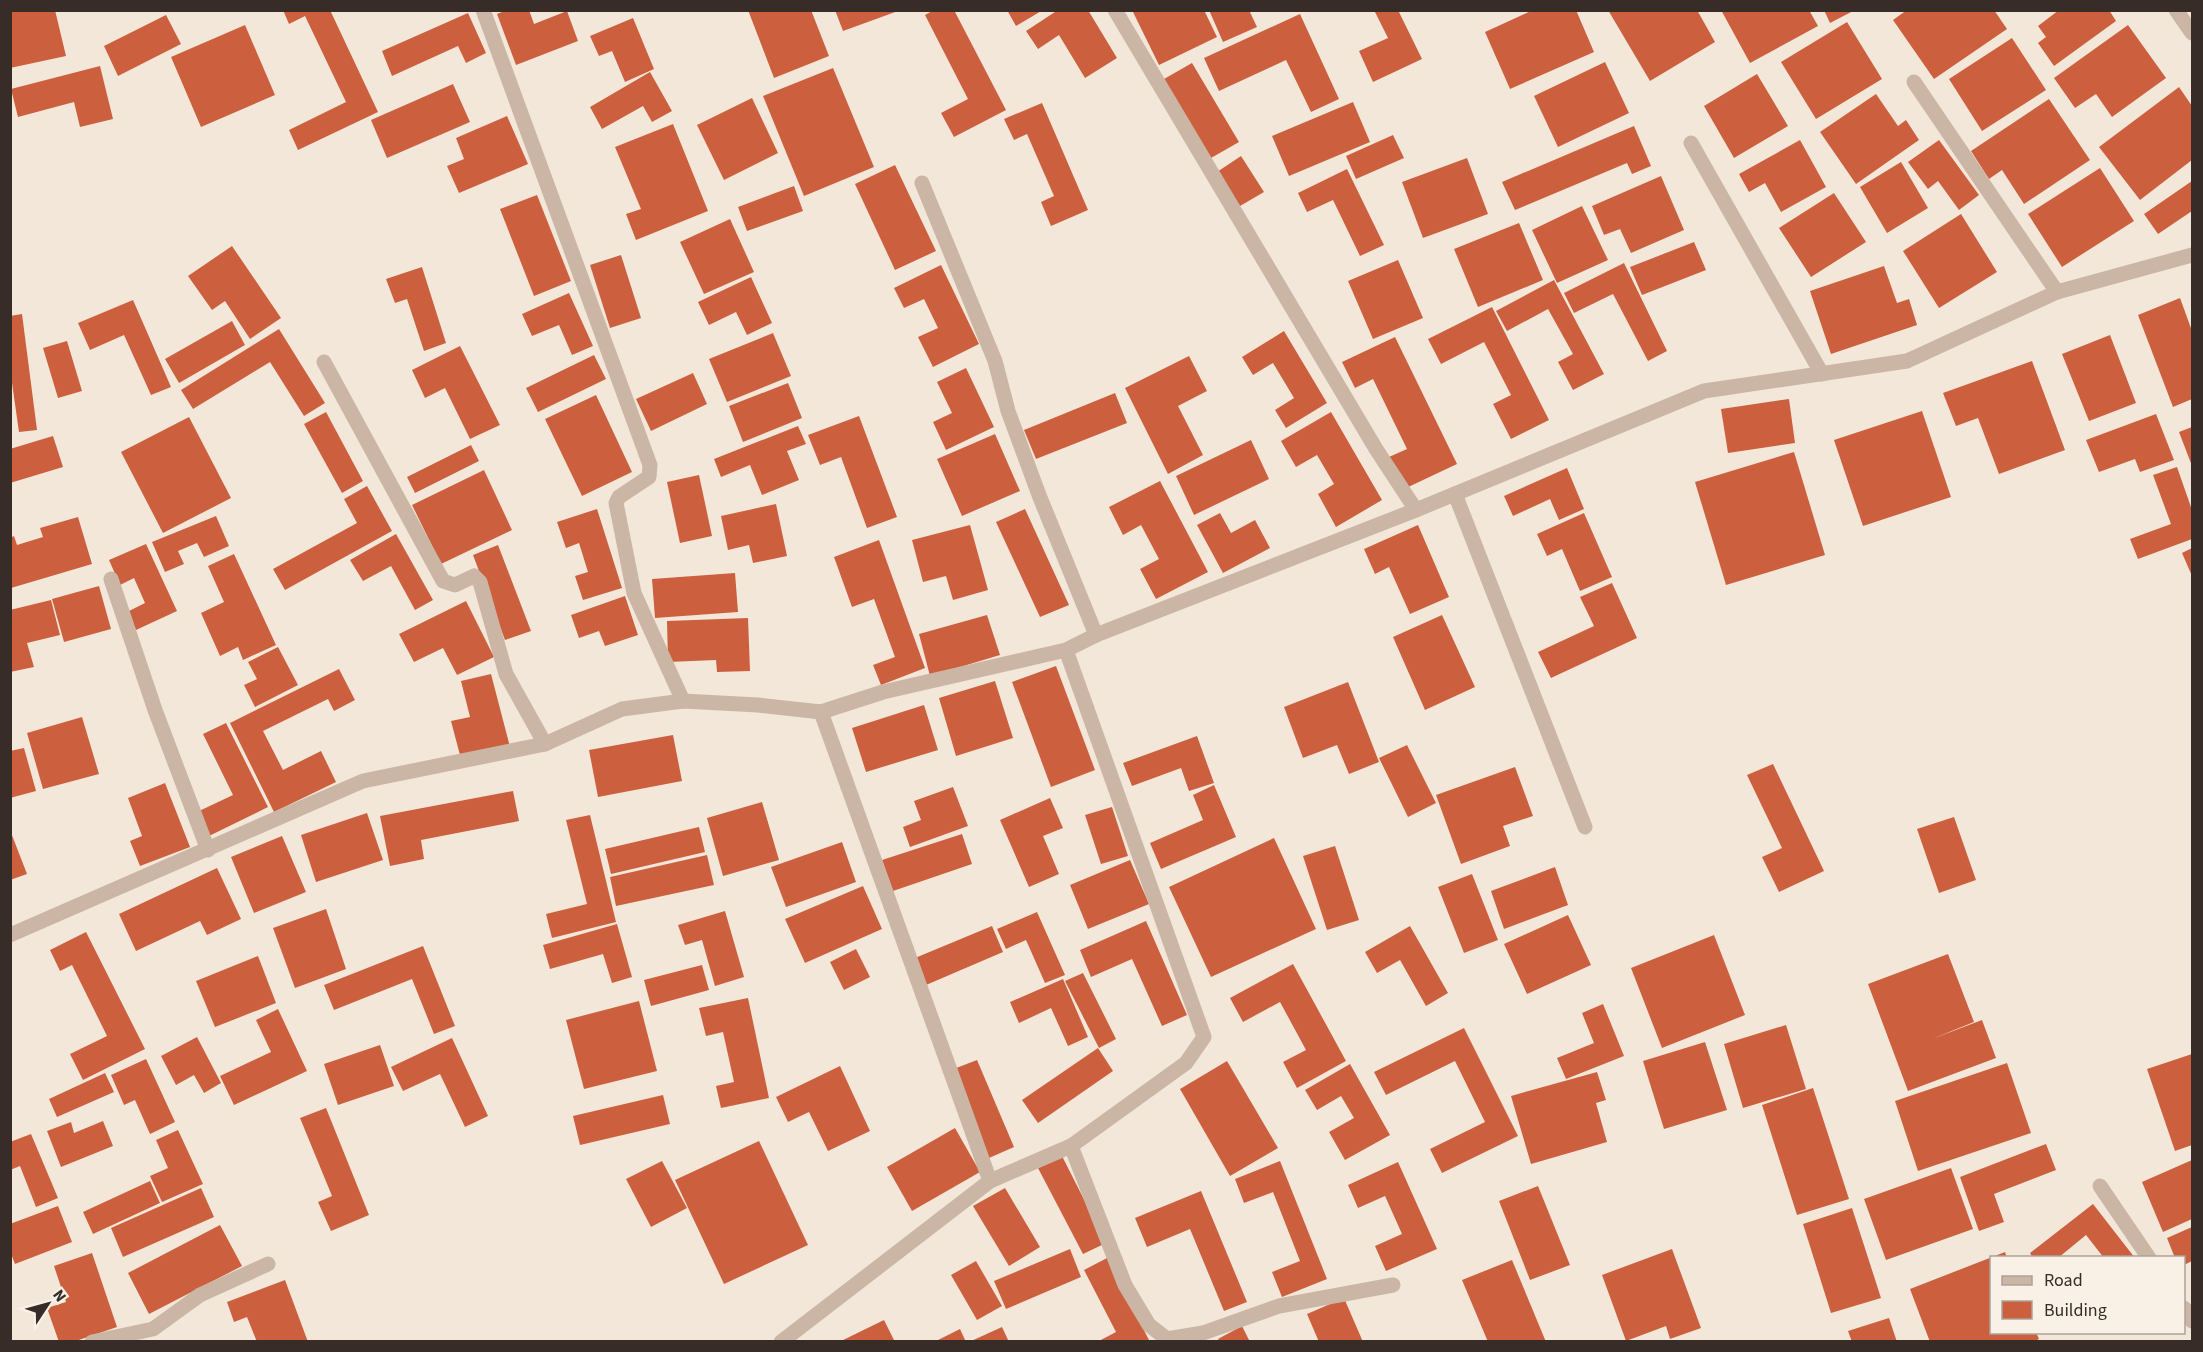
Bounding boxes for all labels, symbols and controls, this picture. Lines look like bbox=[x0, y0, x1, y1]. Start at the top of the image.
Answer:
legend bbox=[1990, 1256, 2185, 1334]
text: Road bbox=[2044, 1268, 2083, 1293]
north arrow bbox=[18, 1274, 78, 1334]
text: N bbox=[47, 1285, 71, 1307]
text: Building bbox=[2044, 1298, 2107, 1323]

